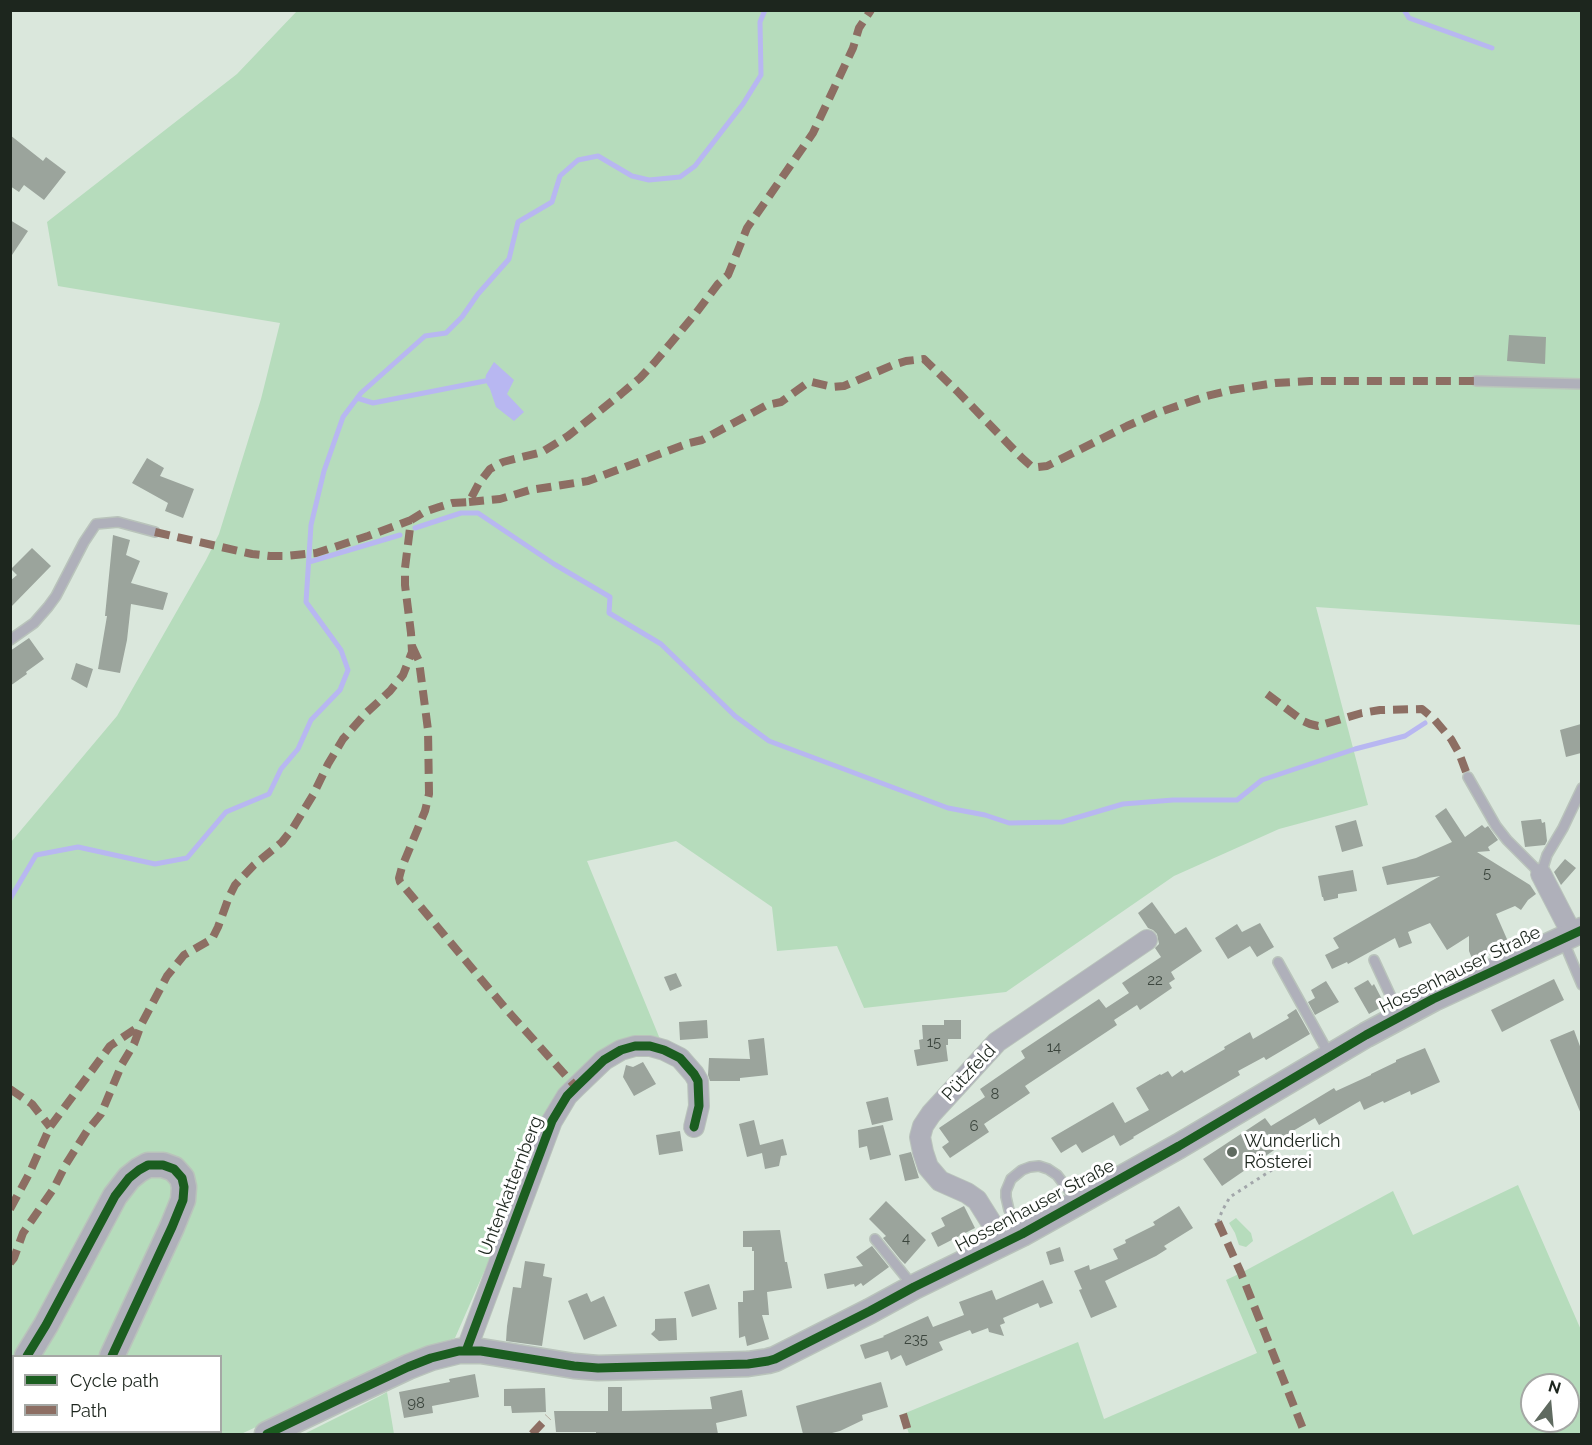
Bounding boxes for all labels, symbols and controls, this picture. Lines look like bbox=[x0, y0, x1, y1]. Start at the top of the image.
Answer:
house number: 5 bbox=[1483, 864, 1491, 882]
street label: Hossenhauser Straße bbox=[1376, 922, 1544, 1018]
house number: 22 bbox=[1147, 971, 1163, 989]
house number: 15 bbox=[927, 1033, 941, 1051]
house number: 14 bbox=[1047, 1038, 1061, 1056]
street label: Pützfeld bbox=[938, 1040, 1000, 1106]
house number: 8 bbox=[991, 1085, 999, 1103]
street label: Untenkatternberg bbox=[474, 1113, 548, 1259]
house number: 6 bbox=[969, 1117, 979, 1135]
place label: Wunderlich Rösterei bbox=[1244, 1131, 1341, 1174]
marker: Wunderlich Rösterei bbox=[1225, 1145, 1239, 1159]
street label: Hossenhauser Straße bbox=[952, 1155, 1118, 1257]
house number: 4 bbox=[902, 1229, 910, 1247]
house number: 235 bbox=[904, 1330, 928, 1348]
legend bbox=[12, 1355, 222, 1433]
text: Cycle path bbox=[70, 1370, 159, 1391]
north arrow bbox=[1520, 1373, 1580, 1433]
text: N bbox=[1546, 1376, 1563, 1398]
house number: 98 bbox=[407, 1394, 425, 1412]
text: Path bbox=[70, 1400, 107, 1421]

